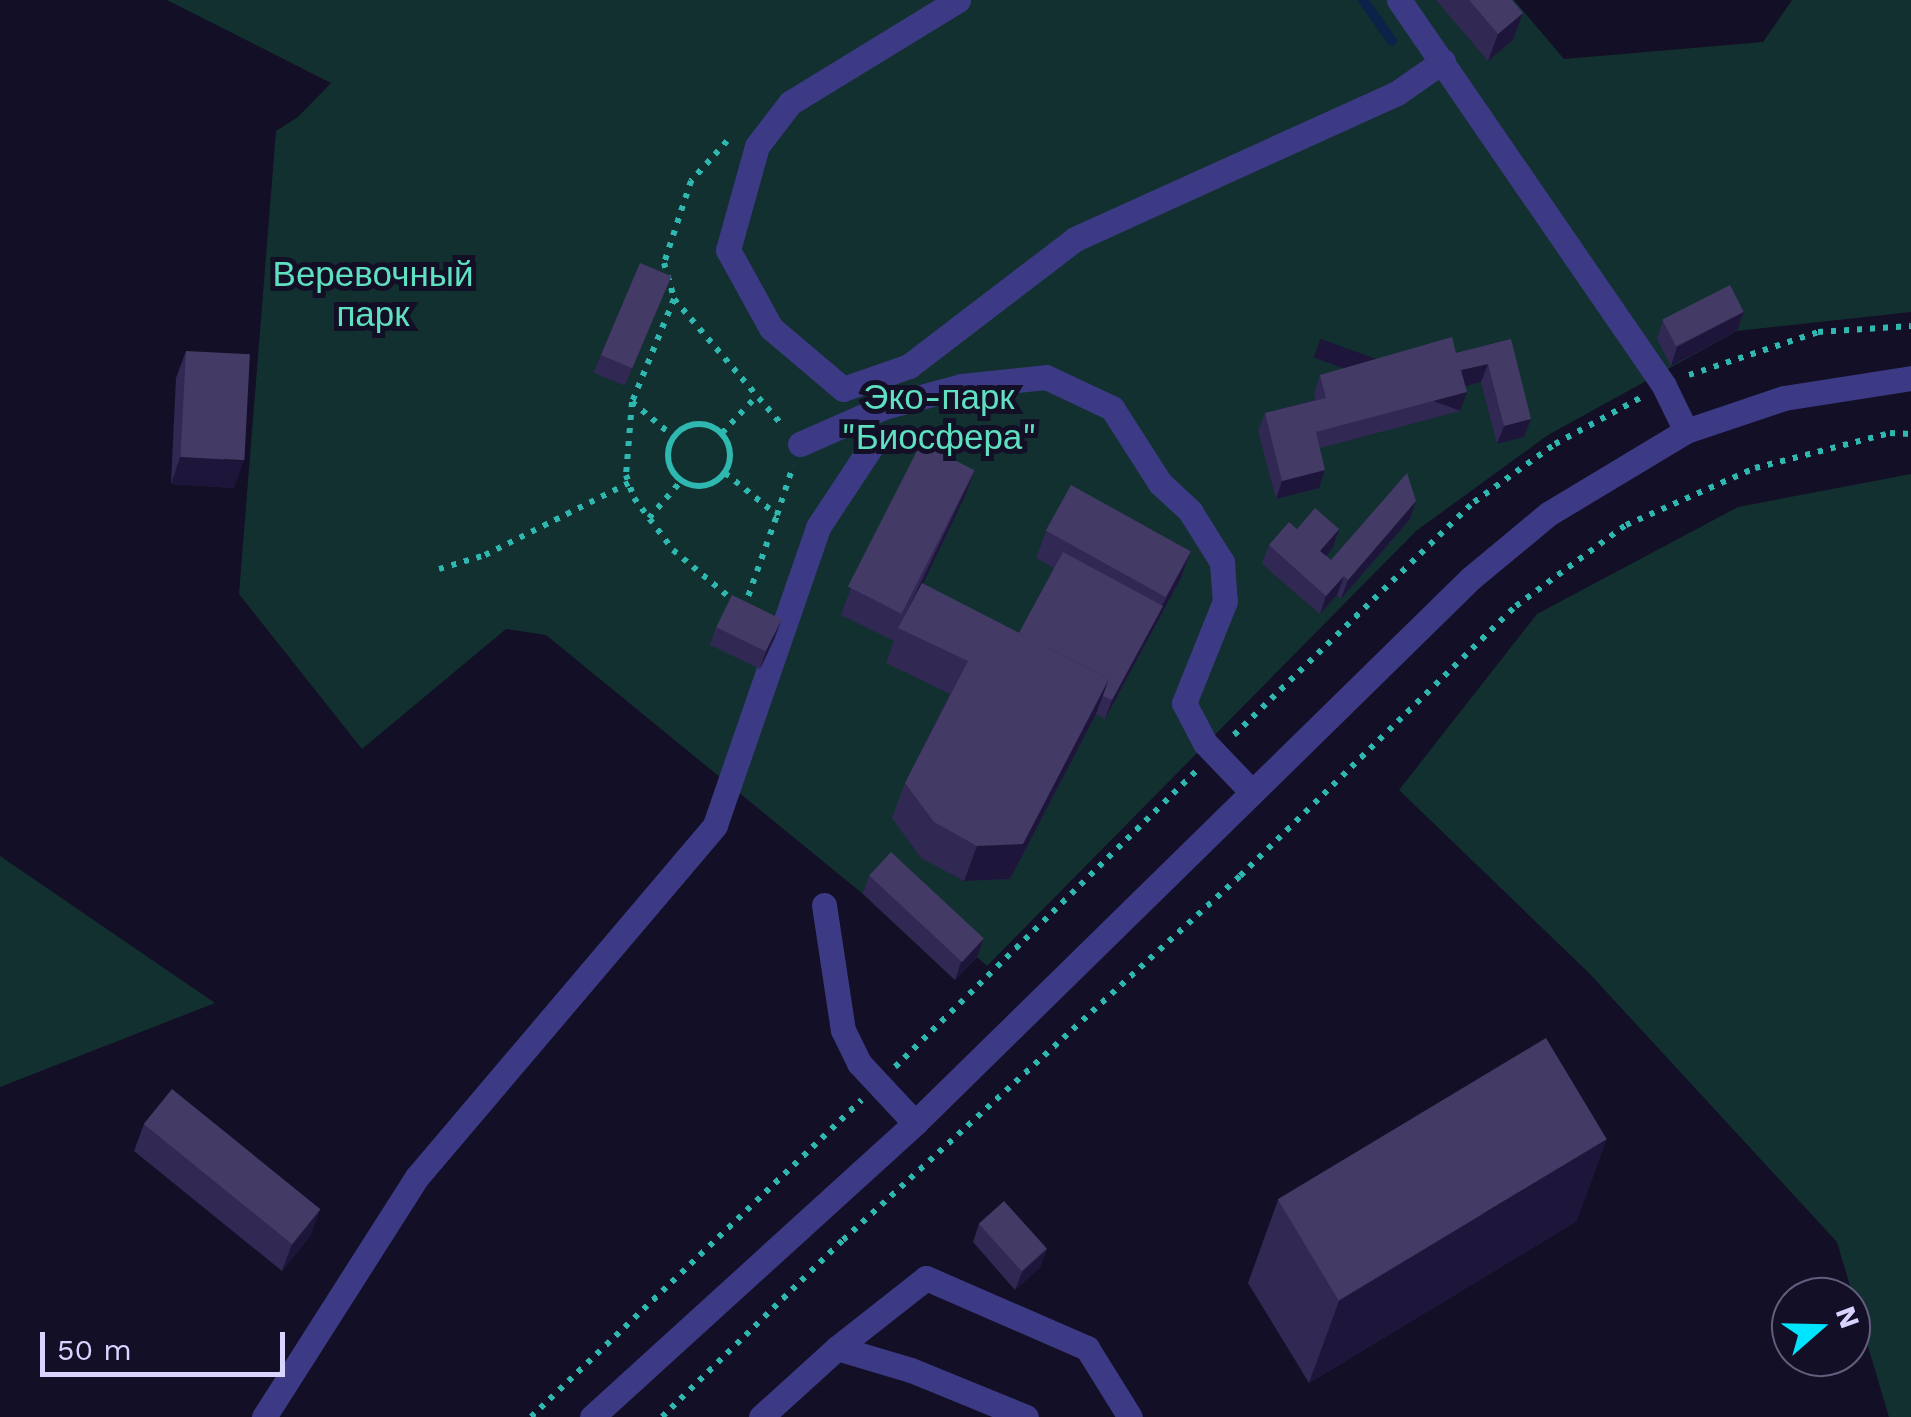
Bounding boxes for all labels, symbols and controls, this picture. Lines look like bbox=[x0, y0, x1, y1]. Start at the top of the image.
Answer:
park label: Веревочный парк bbox=[273, 253, 473, 335]
park label: Эко-парк "Биосфера" bbox=[842, 376, 1036, 458]
north arrow bbox=[1771, 1277, 1871, 1377]
text: N bbox=[1829, 1302, 1867, 1333]
scale bar bbox=[45, 1312, 290, 1374]
text: 50 m bbox=[57, 1332, 132, 1367]

